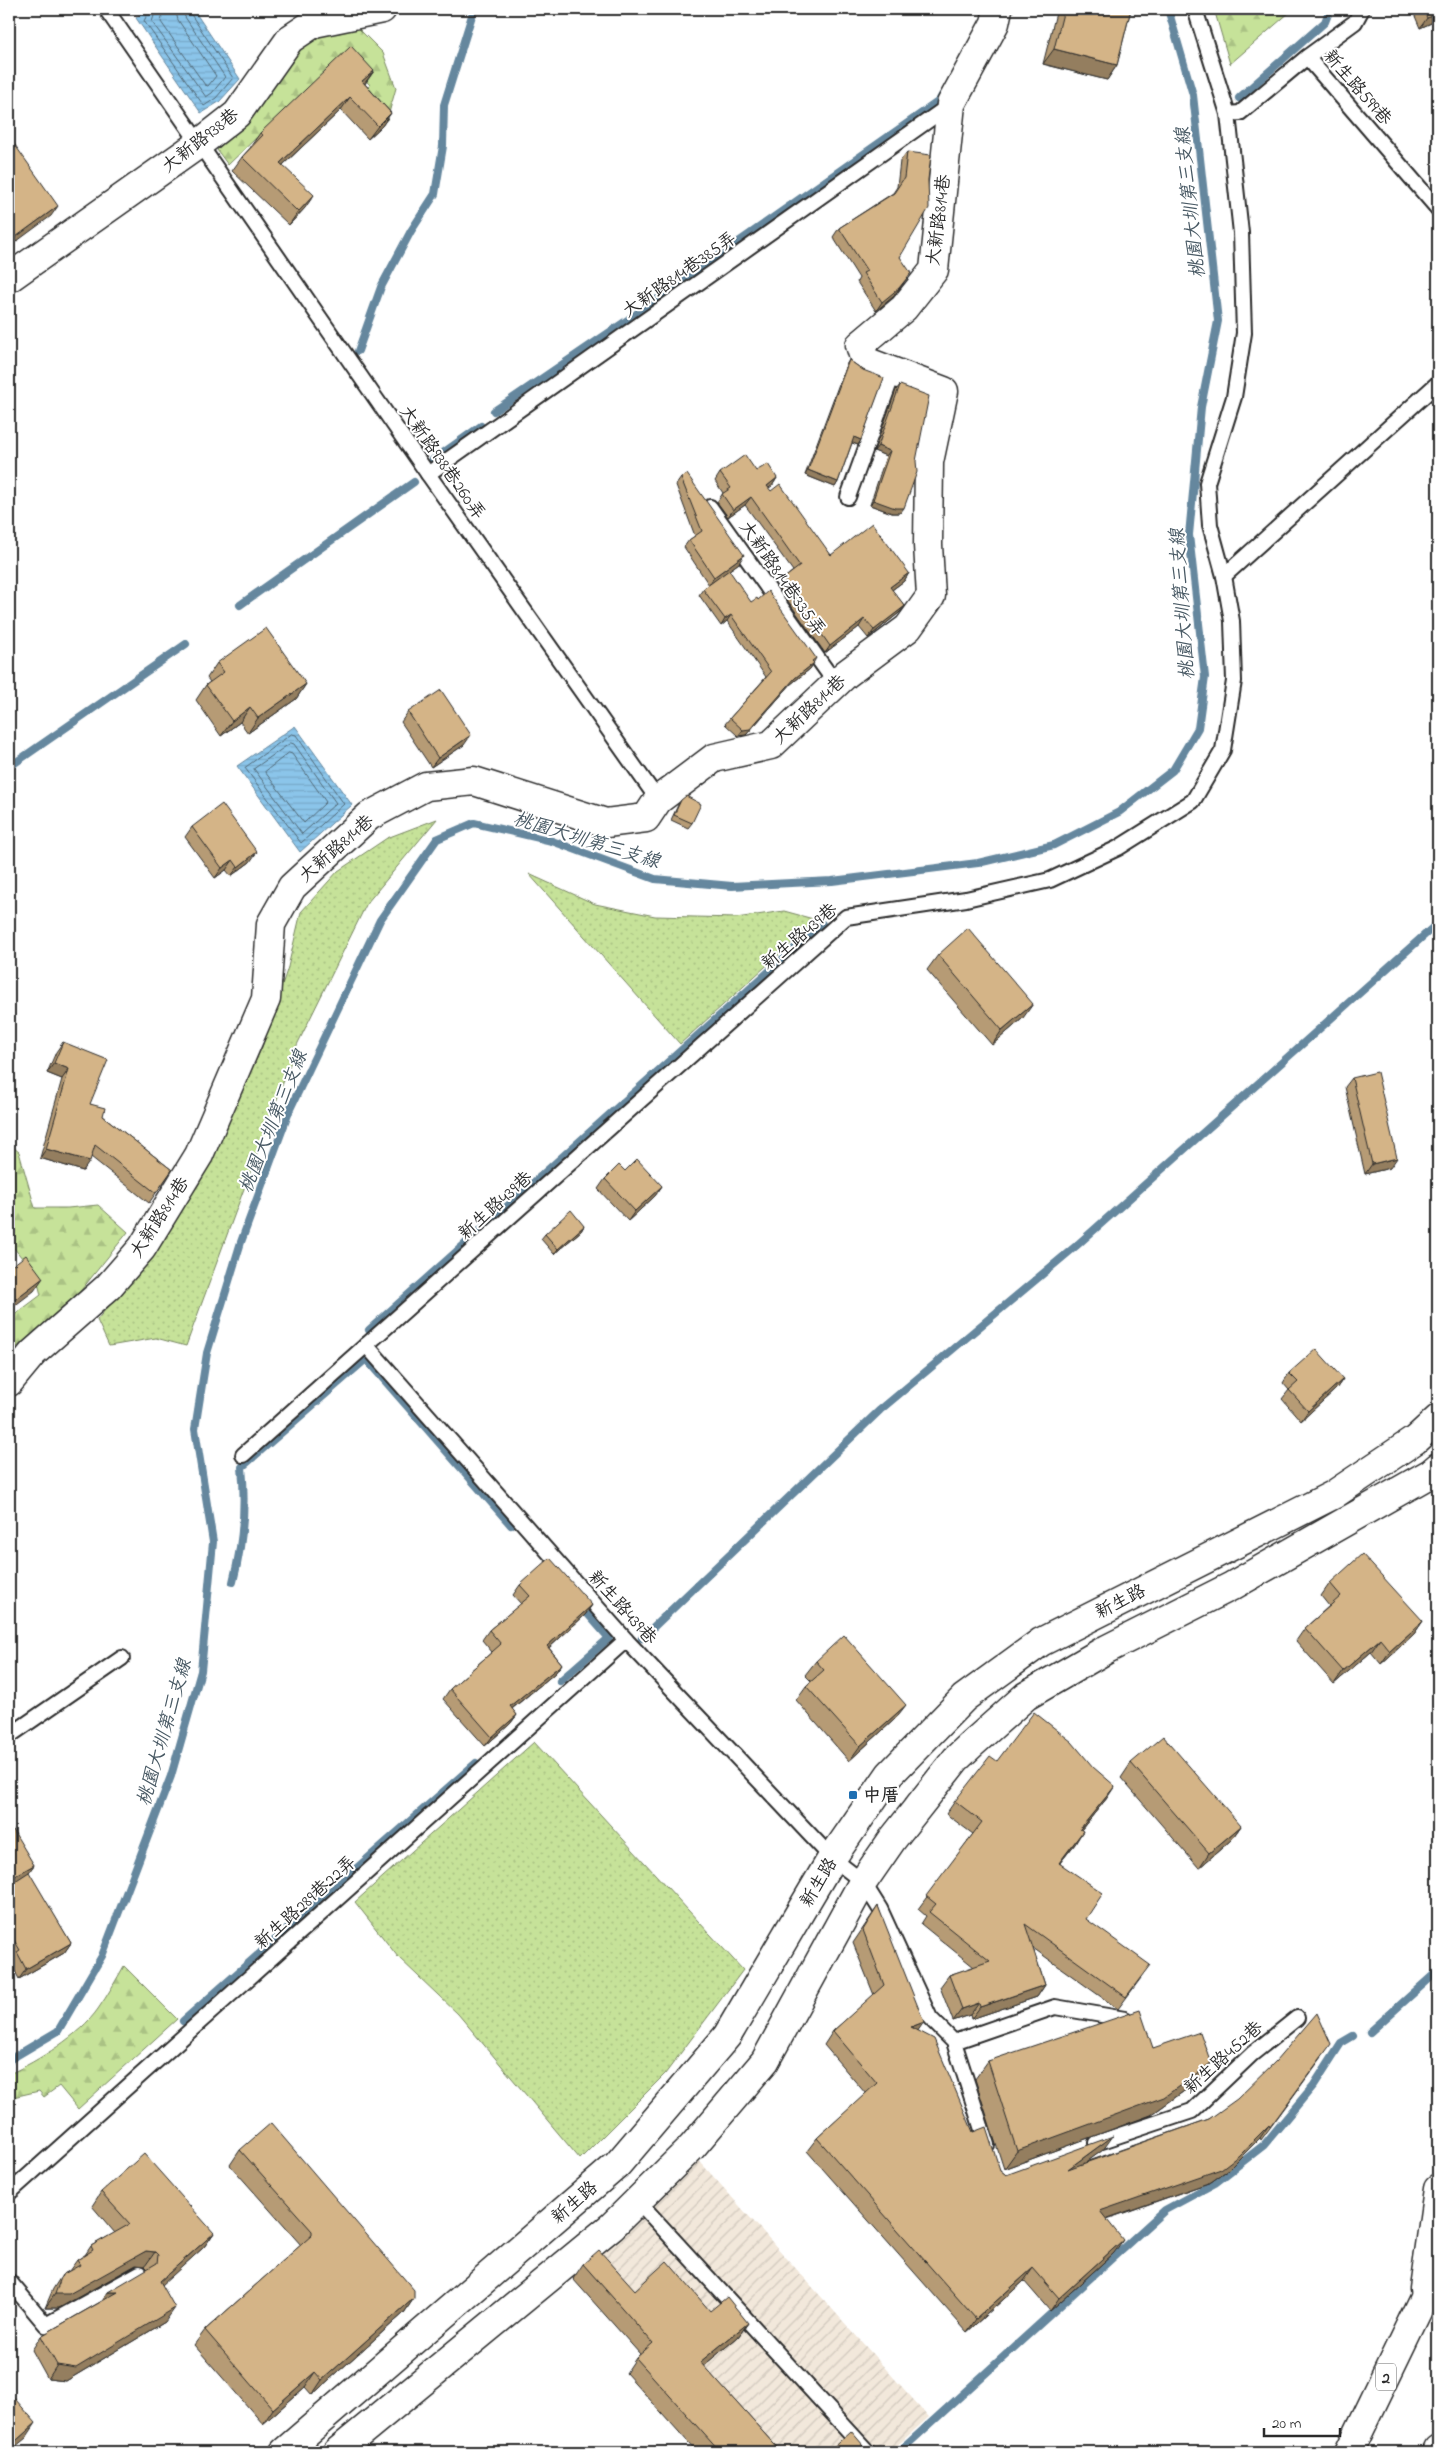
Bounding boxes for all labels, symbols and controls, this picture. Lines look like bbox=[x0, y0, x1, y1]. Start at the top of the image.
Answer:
street label: 新生路599巷 bbox=[1316, 45, 1397, 132]
street label: 大新路938巷 bbox=[157, 103, 245, 180]
water label: 桃園大圳第三支線 bbox=[1170, 125, 1213, 280]
street label: 大新路814巷 bbox=[921, 173, 958, 267]
street label: 大新路814巷385弄 bbox=[618, 226, 743, 325]
street label: 大新路938巷260弄 bbox=[392, 401, 491, 526]
street label: 大新路814巷335弄 bbox=[732, 516, 831, 642]
water label: 桃園大圳第三支線 bbox=[1165, 526, 1202, 681]
street label: 大新路814巷 bbox=[768, 670, 853, 751]
water label: 桃園大圳第三支線 bbox=[510, 806, 664, 877]
street label: 大新路814巷 bbox=[294, 810, 381, 889]
street label: 新生路439巷 bbox=[757, 898, 844, 977]
water label: 桃園大圳第三支線 bbox=[233, 1045, 316, 1197]
street label: 新生路439巷 bbox=[453, 1166, 539, 1247]
street label: 大新路814巷 bbox=[125, 1172, 197, 1264]
street label: 新生路439巷 bbox=[581, 1565, 662, 1651]
street label: 新生路 bbox=[1091, 1579, 1151, 1627]
water label: 桃園大圳第三支線 bbox=[131, 1655, 200, 1809]
place label: 中厝 bbox=[863, 1784, 899, 1810]
marker: 中厝 bbox=[847, 1789, 859, 1801]
street label: 新生路289巷22弄 bbox=[250, 1851, 363, 1956]
street label: 新生路 bbox=[795, 1853, 845, 1913]
street label: 新生路452巷 bbox=[1179, 2016, 1270, 2101]
street label: 新生路 bbox=[546, 2176, 604, 2231]
road number: 2 bbox=[1376, 2364, 1396, 2390]
scale bar bbox=[1264, 2406, 1341, 2438]
text: 20 m bbox=[1272, 2413, 1302, 2435]

